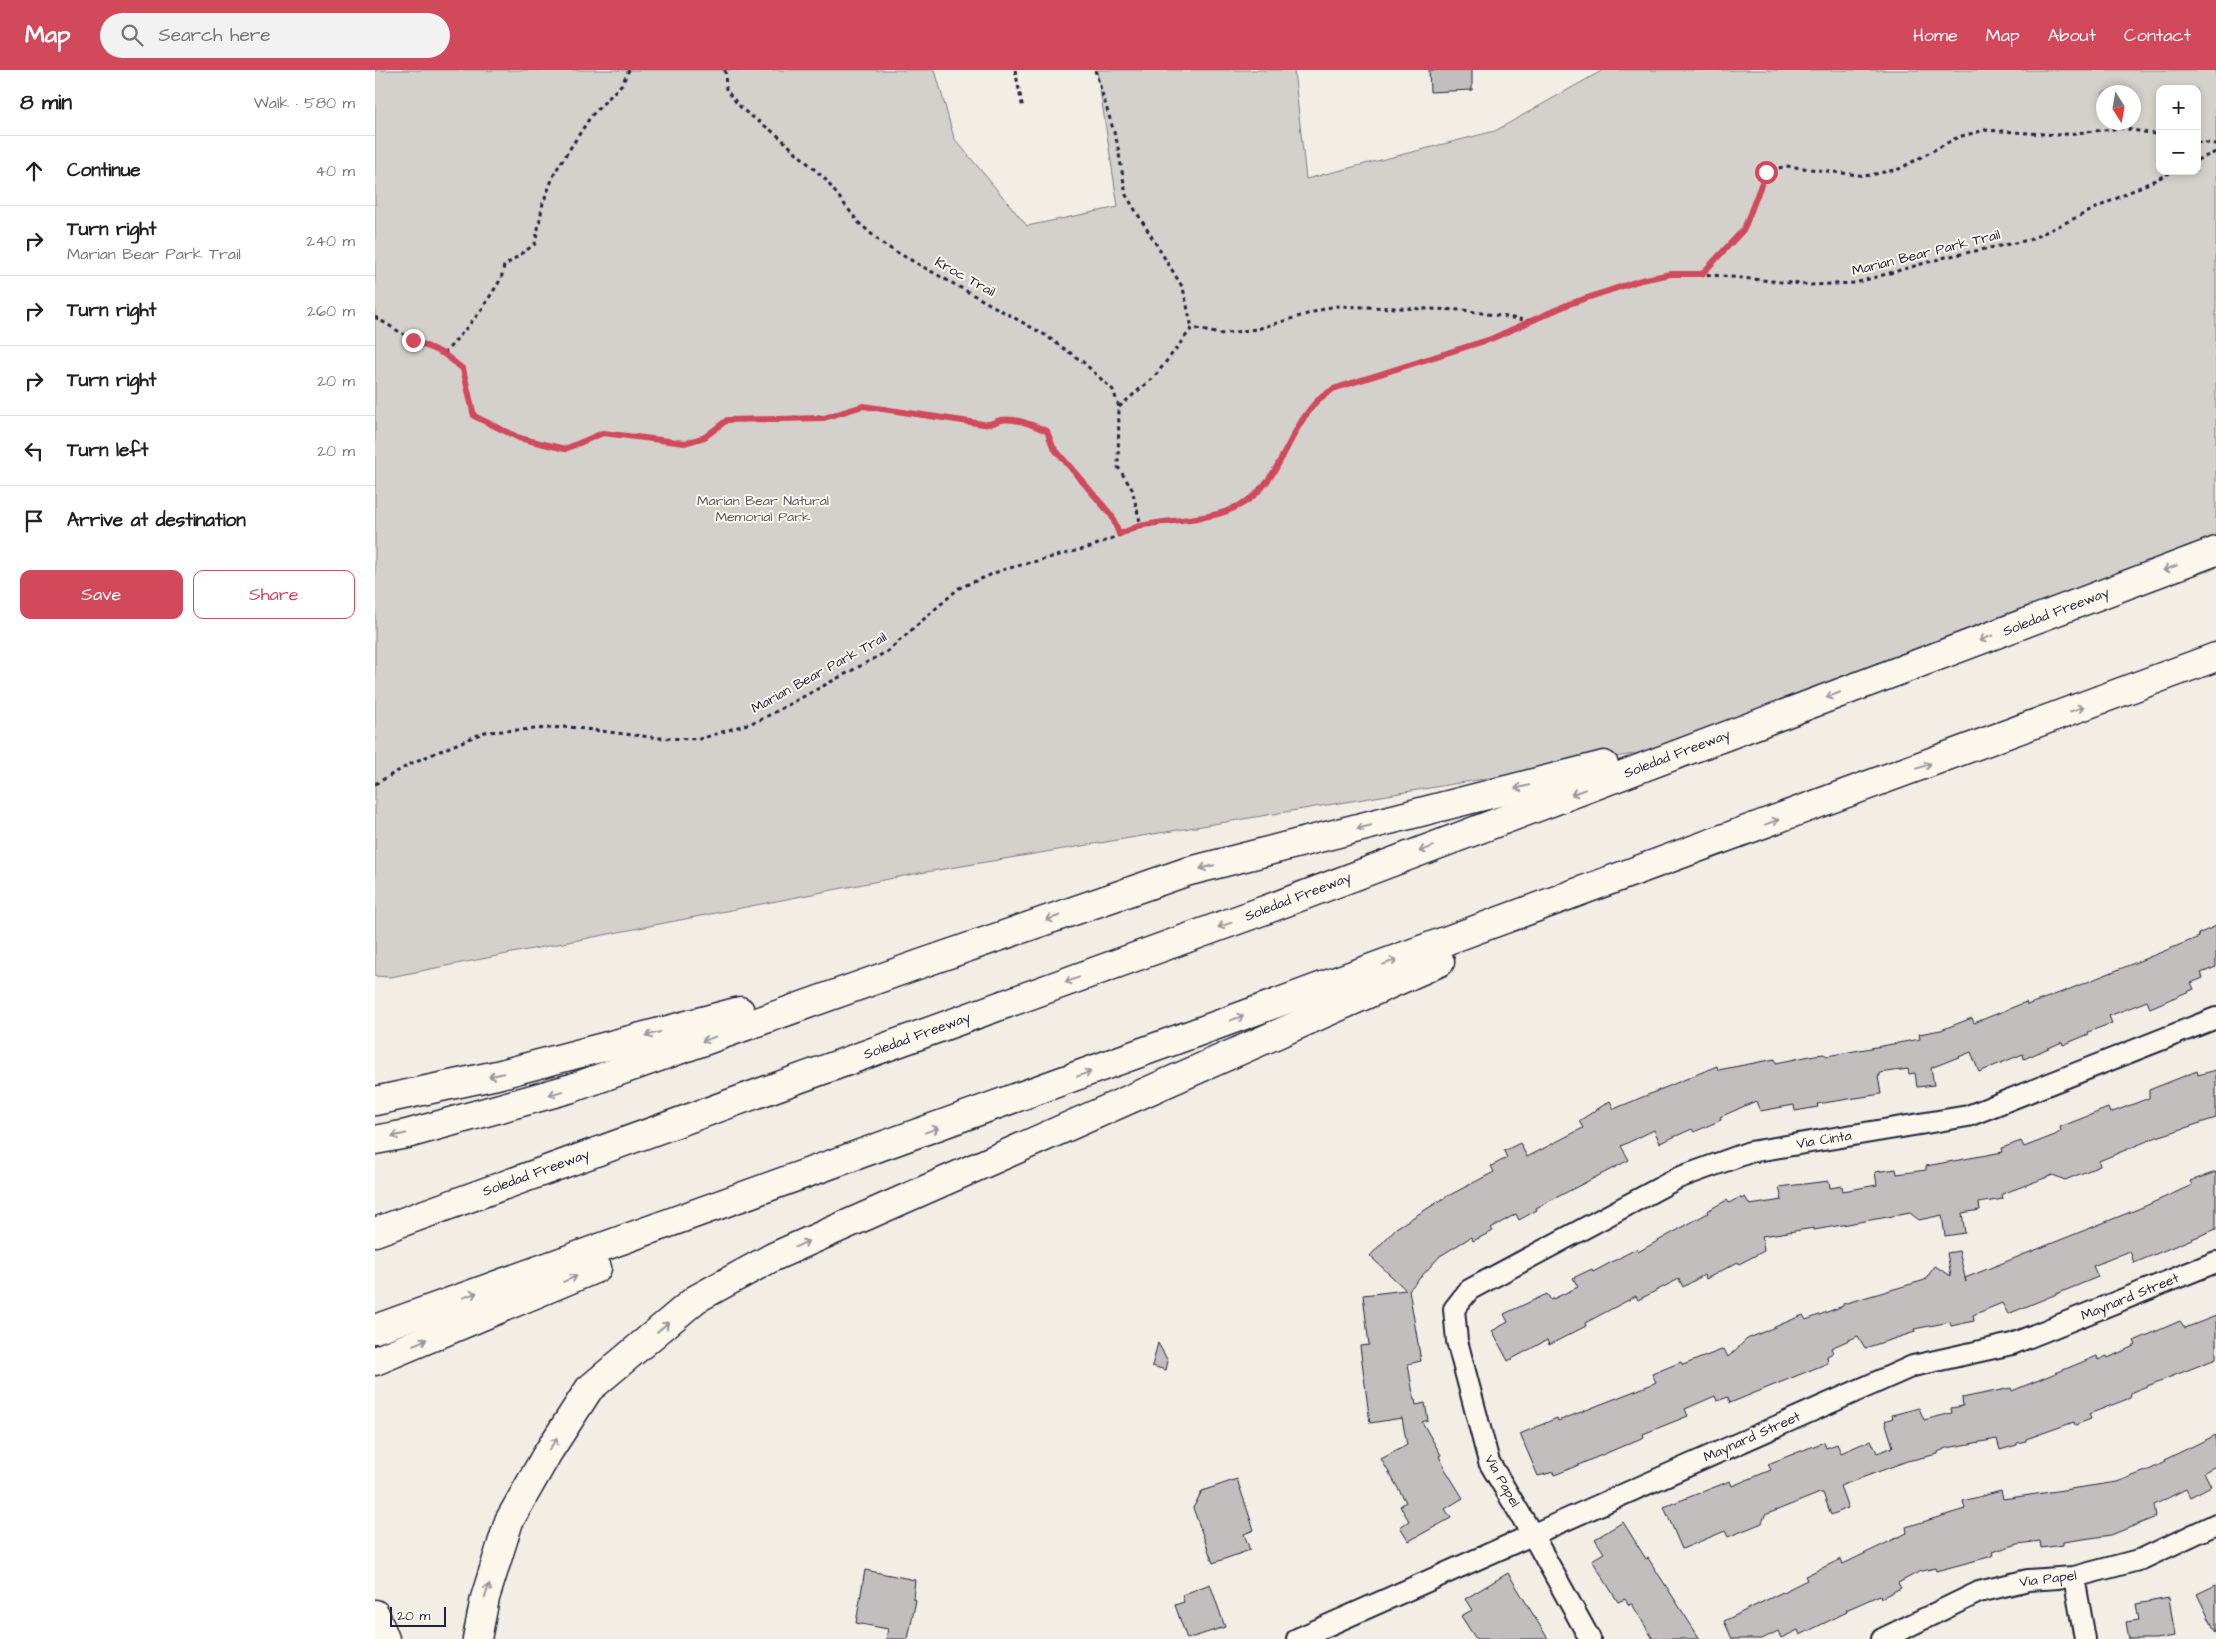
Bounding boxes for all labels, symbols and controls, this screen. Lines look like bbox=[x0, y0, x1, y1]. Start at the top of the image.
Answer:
search box bbox=[100, 13, 450, 58]
text: Map bbox=[25, 18, 70, 52]
icon: search bbox=[118, 21, 146, 49]
text: Search here bbox=[158, 22, 271, 49]
text: Home bbox=[1913, 23, 1958, 48]
text: Map bbox=[1986, 23, 2020, 48]
text: About bbox=[2048, 23, 2096, 48]
text: Contact bbox=[2124, 23, 2191, 48]
north arrow bbox=[2096, 85, 2141, 130]
map controls bbox=[2156, 85, 2201, 175]
button: + bbox=[2156, 85, 2201, 130]
text: 8 min bbox=[20, 88, 72, 117]
text: Walk · 580 m bbox=[254, 92, 355, 114]
button: − bbox=[2156, 130, 2201, 175]
icon: ahead bbox=[20, 157, 48, 185]
text: Continue bbox=[67, 157, 141, 184]
text: 40 m bbox=[315, 160, 355, 182]
route start bbox=[1755, 161, 1778, 184]
text: Turn right bbox=[67, 216, 156, 243]
street label: Marian Bear Park Trail bbox=[1850, 225, 2002, 281]
icon: right bbox=[20, 227, 48, 255]
text: 240 m bbox=[306, 230, 355, 252]
text: Marian Bear Park Trail bbox=[67, 243, 241, 265]
street label: Kroc Trail bbox=[931, 252, 999, 302]
icon: right bbox=[20, 297, 48, 325]
text: Turn right bbox=[67, 297, 156, 324]
text: 260 m bbox=[307, 300, 355, 322]
route end bbox=[402, 329, 425, 352]
icon: right bbox=[20, 367, 48, 395]
text: Turn right bbox=[67, 367, 156, 394]
text: 20 m bbox=[317, 370, 355, 392]
icon: left bbox=[20, 437, 48, 465]
text: Turn left bbox=[67, 437, 148, 464]
text: 20 m bbox=[317, 440, 355, 462]
park label: Marian Bear Natural Memorial Park bbox=[697, 491, 829, 527]
icon: arrive bbox=[20, 507, 48, 535]
text: Arrive at destination bbox=[67, 507, 246, 534]
one-way arrow bbox=[2163, 565, 2178, 574]
button: Save bbox=[20, 570, 183, 619]
button: Share bbox=[193, 570, 355, 619]
street label: Soledad Freeway bbox=[2000, 582, 2112, 641]
street label: Marian Bear Park Trail bbox=[748, 627, 890, 719]
one-way arrow bbox=[1978, 634, 1994, 643]
one-way arrow bbox=[1826, 691, 1842, 700]
one-way arrow bbox=[2068, 704, 2084, 713]
street label: Soledad Freeway bbox=[1621, 724, 1733, 783]
one-way arrow bbox=[1917, 760, 1932, 769]
one-way arrow bbox=[1514, 782, 1530, 792]
one-way arrow bbox=[1571, 788, 1586, 797]
one-way arrow bbox=[1764, 817, 1779, 826]
one-way arrow bbox=[1357, 823, 1373, 832]
one-way arrow bbox=[1419, 845, 1435, 854]
one-way arrow bbox=[1199, 862, 1215, 872]
street label: Soledad Freeway bbox=[1242, 867, 1354, 926]
one-way arrow bbox=[1045, 914, 1061, 923]
one-way arrow bbox=[1218, 921, 1233, 930]
one-way arrow bbox=[1381, 957, 1397, 966]
one-way arrow bbox=[1065, 976, 1080, 985]
street label: Soledad Freeway bbox=[861, 1007, 974, 1065]
one-way arrow bbox=[1229, 1013, 1244, 1022]
one-way arrow bbox=[645, 1030, 661, 1039]
one-way arrow bbox=[702, 1035, 718, 1044]
one-way arrow bbox=[1076, 1069, 1092, 1078]
one-way arrow bbox=[488, 1071, 504, 1080]
one-way arrow bbox=[548, 1088, 564, 1098]
one-way arrow bbox=[924, 1124, 939, 1133]
street label: Via Cinta bbox=[1795, 1126, 1853, 1154]
one-way arrow bbox=[392, 1131, 408, 1140]
street label: Soledad Freeway bbox=[480, 1144, 593, 1202]
one-way arrow bbox=[794, 1239, 809, 1249]
street label: Maynard Street bbox=[2078, 1268, 2182, 1326]
one-way arrow bbox=[562, 1274, 577, 1284]
one-way arrow bbox=[462, 1290, 478, 1299]
one-way arrow bbox=[656, 1322, 669, 1333]
one-way arrow bbox=[412, 1337, 427, 1347]
street label: Maynard Street bbox=[1700, 1407, 1804, 1467]
one-way arrow bbox=[549, 1438, 559, 1452]
street label: Via Papel bbox=[1479, 1451, 1525, 1511]
street label: Via Papel bbox=[2018, 1566, 2078, 1592]
one-way arrow bbox=[483, 1584, 493, 1600]
scale bar bbox=[390, 1604, 446, 1627]
text: 20 m bbox=[397, 1606, 430, 1626]

